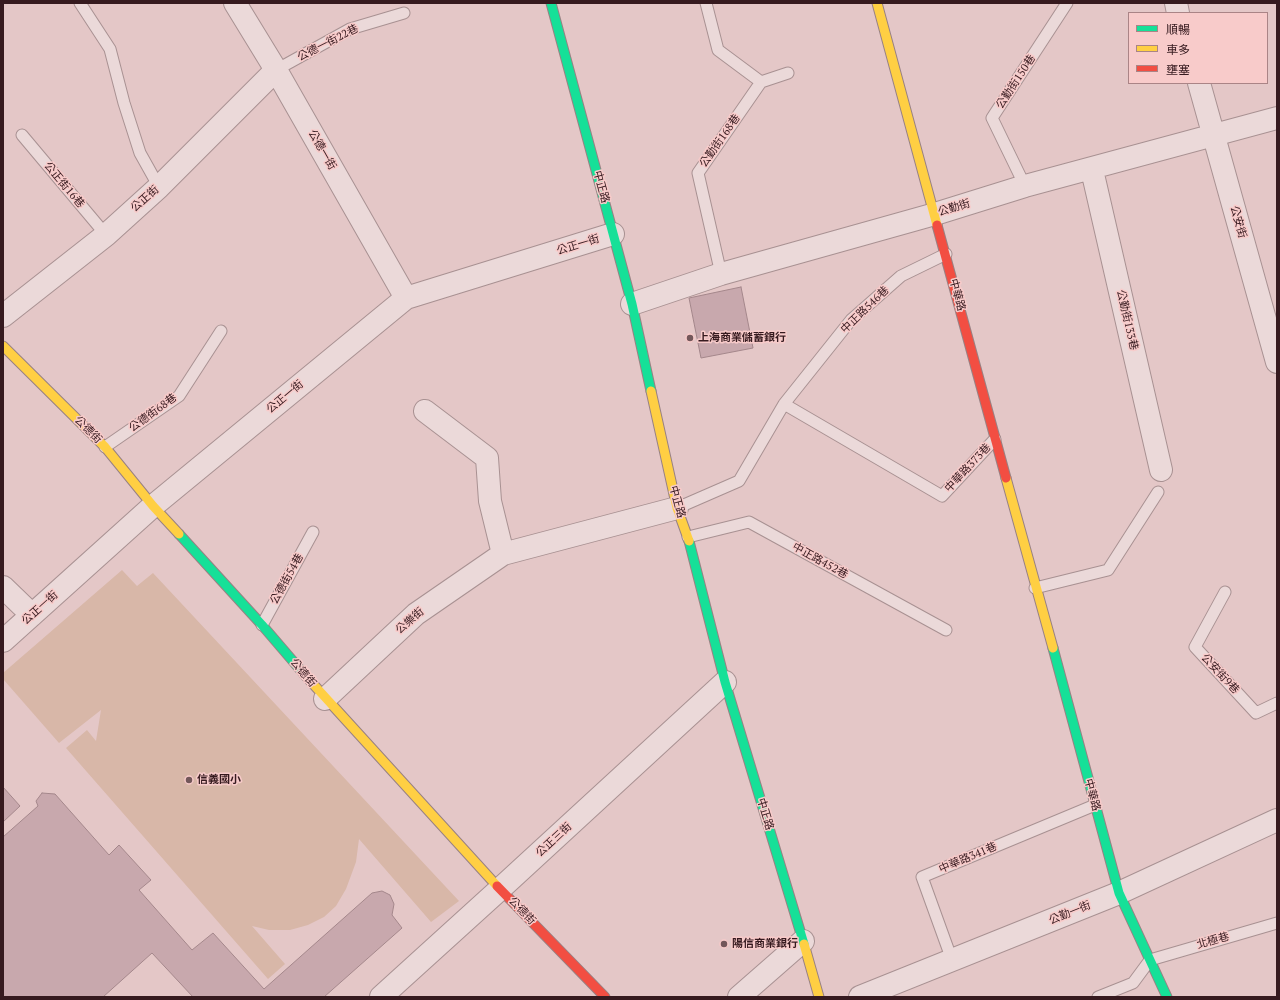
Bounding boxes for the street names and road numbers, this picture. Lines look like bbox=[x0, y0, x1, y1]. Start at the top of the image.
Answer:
street label: 公德一街22巷 bbox=[295, 22, 361, 64]
street label: 公勤街150巷 bbox=[994, 53, 1038, 111]
street label: 公勤街168巷 bbox=[697, 112, 743, 170]
street label: 公德一街 bbox=[305, 128, 339, 172]
street label: 公正街16巷 bbox=[41, 159, 87, 211]
street label: 中正路 bbox=[590, 169, 612, 205]
street label: 公正街 bbox=[128, 183, 162, 215]
street label: 公勤街 bbox=[936, 197, 972, 219]
street label: 公安街 bbox=[1227, 204, 1249, 240]
street label: 公正一街 bbox=[555, 232, 601, 258]
street label: 中華路 bbox=[946, 277, 968, 313]
street label: 中正路546巷 bbox=[838, 284, 892, 336]
street label: 公勤街133巷 bbox=[1114, 289, 1140, 351]
street label: 公正一街 bbox=[264, 378, 306, 416]
street label: 公德街68巷 bbox=[127, 391, 179, 435]
street label: 公德街 bbox=[72, 414, 104, 446]
street label: 中華路373巷 bbox=[942, 441, 994, 495]
street label: 中正路 bbox=[666, 484, 688, 520]
street label: 中正路452巷 bbox=[790, 540, 850, 582]
street label: 公德街54巷 bbox=[268, 551, 306, 607]
street label: 公正一街 bbox=[19, 588, 61, 628]
street label: 公樂街 bbox=[393, 605, 427, 637]
street label: 公安街9巷 bbox=[1198, 651, 1242, 697]
street label: 公德街 bbox=[287, 656, 319, 690]
street label: 中華路 bbox=[1081, 777, 1103, 813]
street label: 中正路 bbox=[754, 796, 776, 832]
street label: 公正三街 bbox=[533, 820, 575, 860]
street label: 中華路341巷 bbox=[937, 840, 999, 876]
street label: 公德街 bbox=[506, 895, 538, 927]
street label: 公勤一街 bbox=[1047, 899, 1093, 927]
street label: 北極巷 bbox=[1195, 930, 1231, 952]

